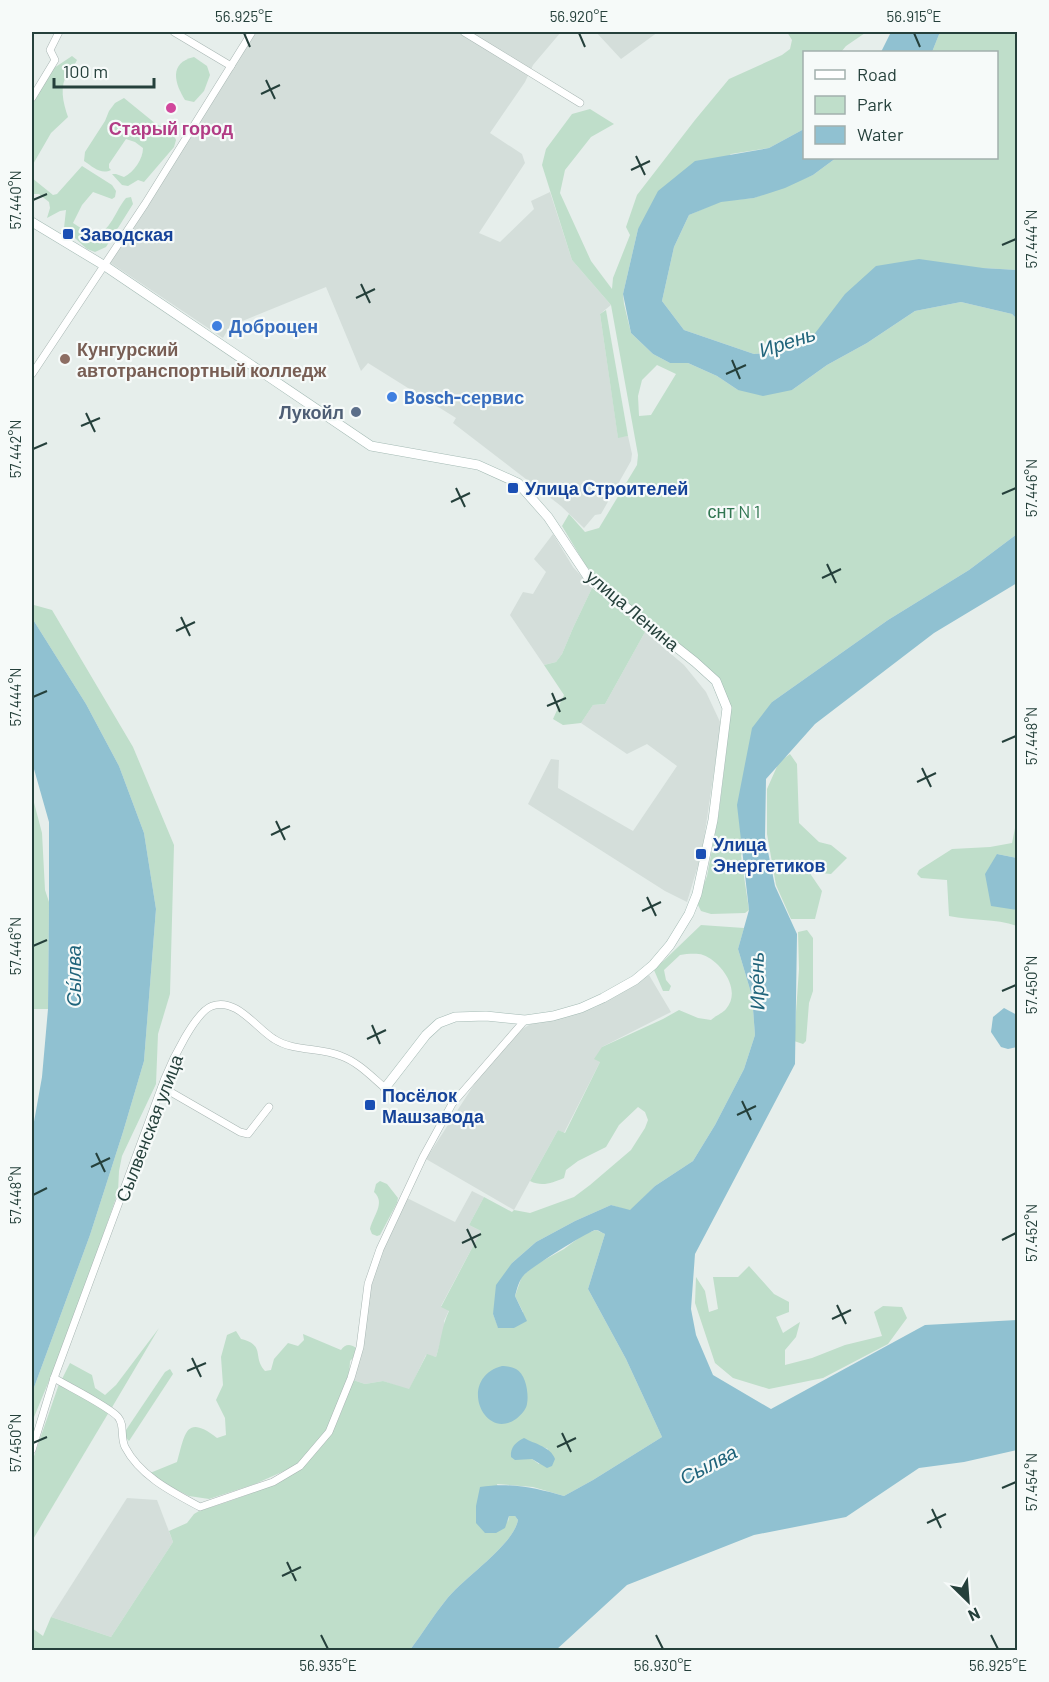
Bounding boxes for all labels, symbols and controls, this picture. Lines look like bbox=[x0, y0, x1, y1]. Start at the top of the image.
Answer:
text: 56.925°E bbox=[215, 7, 273, 25]
text: 56.920°E bbox=[550, 7, 608, 25]
text: 56.915°E bbox=[887, 7, 941, 25]
scale bar bbox=[54, 51, 154, 89]
legend bbox=[803, 51, 998, 159]
text: 100 m bbox=[63, 60, 108, 82]
text: Road bbox=[857, 63, 897, 85]
text: Park bbox=[857, 93, 892, 115]
marker: Старый город bbox=[164, 101, 178, 115]
place label: Старый город bbox=[109, 117, 234, 139]
text: Water bbox=[857, 123, 904, 145]
text: 57.440°N bbox=[6, 170, 24, 230]
text: 57.444°N bbox=[1022, 210, 1040, 268]
place label: Заводская bbox=[80, 223, 174, 245]
marker: Заводская bbox=[61, 227, 75, 241]
place label: Доброцен bbox=[229, 315, 318, 337]
marker: Доброцен bbox=[210, 319, 224, 333]
water label: Ирень bbox=[756, 321, 818, 361]
place label: Кунгурский автотранспортный колледж bbox=[77, 338, 326, 381]
marker: Кунгурский автотранспортный колледж bbox=[58, 352, 72, 366]
place label: Bosch-сервис bbox=[404, 386, 524, 408]
marker: Bosch-сервис bbox=[385, 390, 399, 404]
place label: Лукойл bbox=[279, 401, 344, 423]
marker: Лукойл bbox=[349, 405, 363, 419]
text: 57.442°N bbox=[6, 420, 24, 478]
text: 57.446°N bbox=[1022, 459, 1040, 517]
place label: Улица Строителей bbox=[525, 477, 688, 499]
marker: Улица Строителей bbox=[506, 481, 520, 495]
park label: снт N 1 bbox=[708, 500, 760, 522]
street label: улица Ленина bbox=[582, 565, 685, 656]
text: 57.444°N bbox=[6, 668, 24, 726]
text: 57.448°N bbox=[1022, 707, 1040, 765]
place label: Улица Энергетиков bbox=[713, 833, 826, 876]
marker: Улица Энергетиков bbox=[694, 847, 708, 861]
text: 57.446°N bbox=[6, 917, 24, 975]
water label: Сы́лва bbox=[61, 945, 85, 1007]
water label: Ире́нь bbox=[743, 952, 769, 1010]
text: 57.450°N bbox=[1022, 956, 1040, 1014]
street label: Сылвенская улица bbox=[111, 1050, 188, 1205]
place label: Посёлок Машзавода bbox=[382, 1084, 485, 1127]
marker: Посёлок Машзавода bbox=[363, 1098, 377, 1112]
text: 57.448°N bbox=[6, 1166, 24, 1224]
text: 57.452°N bbox=[1022, 1204, 1040, 1262]
text: 57.450°N bbox=[6, 1414, 24, 1472]
water label: Сылва bbox=[675, 1439, 741, 1489]
text: 57.454°N bbox=[1022, 1453, 1040, 1511]
north arrow bbox=[938, 1571, 998, 1631]
text: N bbox=[966, 1604, 983, 1626]
text: 56.935°E bbox=[299, 1656, 357, 1674]
text: 56.930°E bbox=[634, 1656, 692, 1674]
text: 56.925°E bbox=[969, 1656, 1027, 1674]

